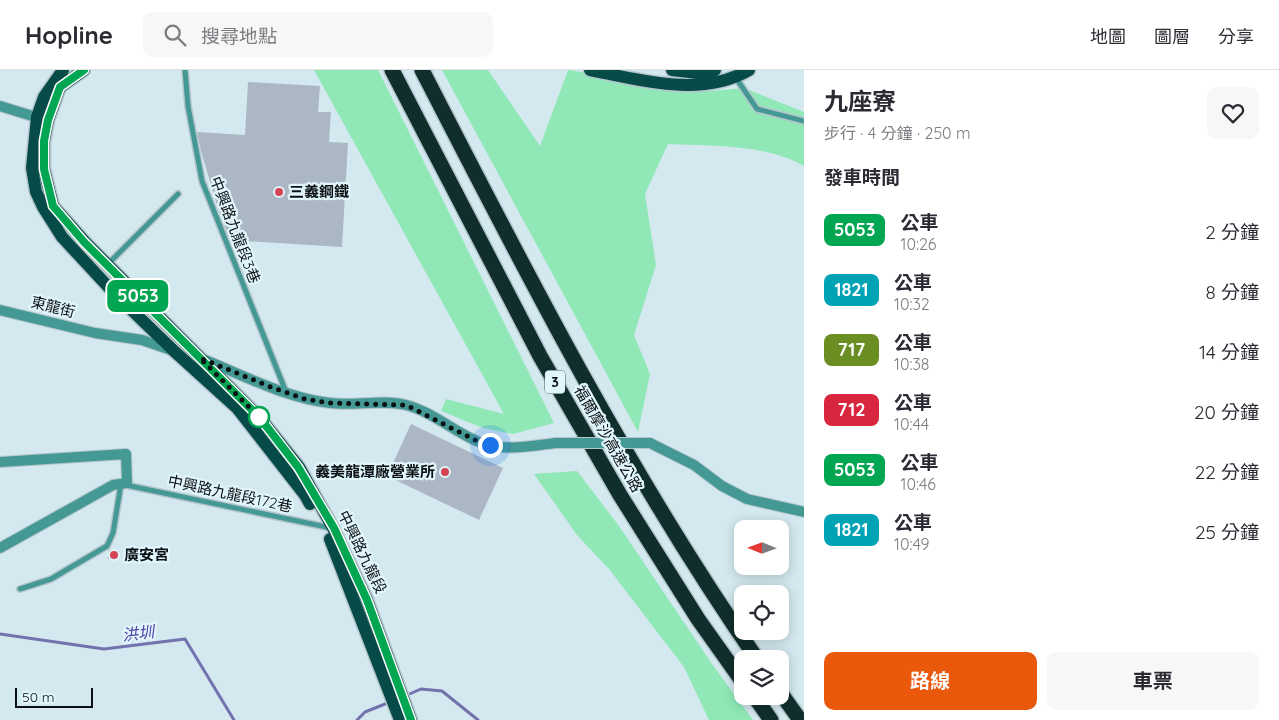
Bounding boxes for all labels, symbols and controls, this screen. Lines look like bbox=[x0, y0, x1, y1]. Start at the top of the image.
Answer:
search box bbox=[143, 12, 493, 57]
text: Hopline bbox=[25, 20, 113, 50]
icon: search bbox=[161, 21, 189, 49]
text: 搜尋地點 bbox=[201, 24, 277, 48]
text: 地圖 bbox=[1090, 25, 1126, 48]
text: 圖層 bbox=[1154, 25, 1190, 48]
text: 分享 bbox=[1218, 25, 1254, 48]
text: 九座寮 bbox=[824, 86, 896, 116]
button: heart bbox=[1207, 87, 1259, 139]
text: 步行 · 4 分鐘 · 250 m bbox=[824, 123, 971, 143]
text: 發車時間 bbox=[824, 165, 900, 189]
street label: 中興路九龍段3巷 bbox=[206, 174, 265, 286]
place label: 三義鋼鐵 bbox=[289, 182, 349, 201]
marker: 三義鋼鐵 bbox=[273, 186, 285, 198]
text: 公車 bbox=[900, 210, 938, 234]
text: 5053 bbox=[834, 218, 875, 241]
text: 2 分鐘 bbox=[1205, 220, 1259, 244]
text: 10:26 bbox=[900, 234, 936, 254]
text: 公車 bbox=[894, 270, 932, 294]
text: 1821 bbox=[834, 278, 869, 301]
line badge: 5053 bbox=[103, 280, 173, 312]
text: 8 分鐘 bbox=[1206, 280, 1259, 304]
text: 5053 bbox=[117, 284, 159, 307]
street label: 東龍街 bbox=[29, 292, 77, 321]
text: 10:32 bbox=[894, 294, 930, 314]
text: 公車 bbox=[894, 330, 932, 354]
text: 717 bbox=[838, 338, 865, 361]
text: 14 分鐘 bbox=[1199, 340, 1259, 364]
text: 10:38 bbox=[894, 354, 929, 374]
road number: 3 bbox=[545, 370, 565, 394]
street label: 福爾摩沙高速公路 bbox=[570, 382, 647, 495]
text: 公車 bbox=[894, 390, 932, 414]
text: 712 bbox=[838, 398, 865, 421]
text: 20 分鐘 bbox=[1194, 400, 1259, 424]
unlabelled marker bbox=[248, 406, 270, 428]
text: 10:44 bbox=[894, 414, 929, 434]
your location bbox=[478, 433, 503, 458]
text: 公車 bbox=[900, 450, 938, 474]
text: 5053 bbox=[834, 458, 875, 481]
text: 22 分鐘 bbox=[1195, 460, 1259, 484]
place label: 義美龍潭廠營業所 bbox=[315, 462, 435, 481]
marker: 義美龍潭廠營業所 bbox=[439, 466, 451, 478]
street label: 中興路九龍段172巷 bbox=[166, 471, 294, 516]
text: 10:46 bbox=[900, 474, 936, 494]
street label: 中興路九龍段 bbox=[334, 507, 391, 596]
text: 公車 bbox=[894, 510, 932, 534]
text: 1821 bbox=[834, 518, 869, 541]
north arrow bbox=[734, 520, 789, 575]
map controls bbox=[734, 520, 789, 705]
text: 25 分鐘 bbox=[1195, 520, 1259, 544]
text: 10:49 bbox=[894, 534, 929, 554]
place label: 廣安宮 bbox=[124, 545, 169, 564]
marker: 廣安宮 bbox=[108, 549, 120, 561]
button: locate bbox=[734, 585, 789, 640]
water label: 洪圳 bbox=[121, 621, 157, 645]
button: layers bbox=[734, 650, 789, 705]
button: 路線 bbox=[824, 652, 1037, 710]
button: 車票 bbox=[1047, 652, 1259, 710]
scale bar bbox=[15, 685, 92, 708]
text: 50 m bbox=[22, 688, 55, 706]

